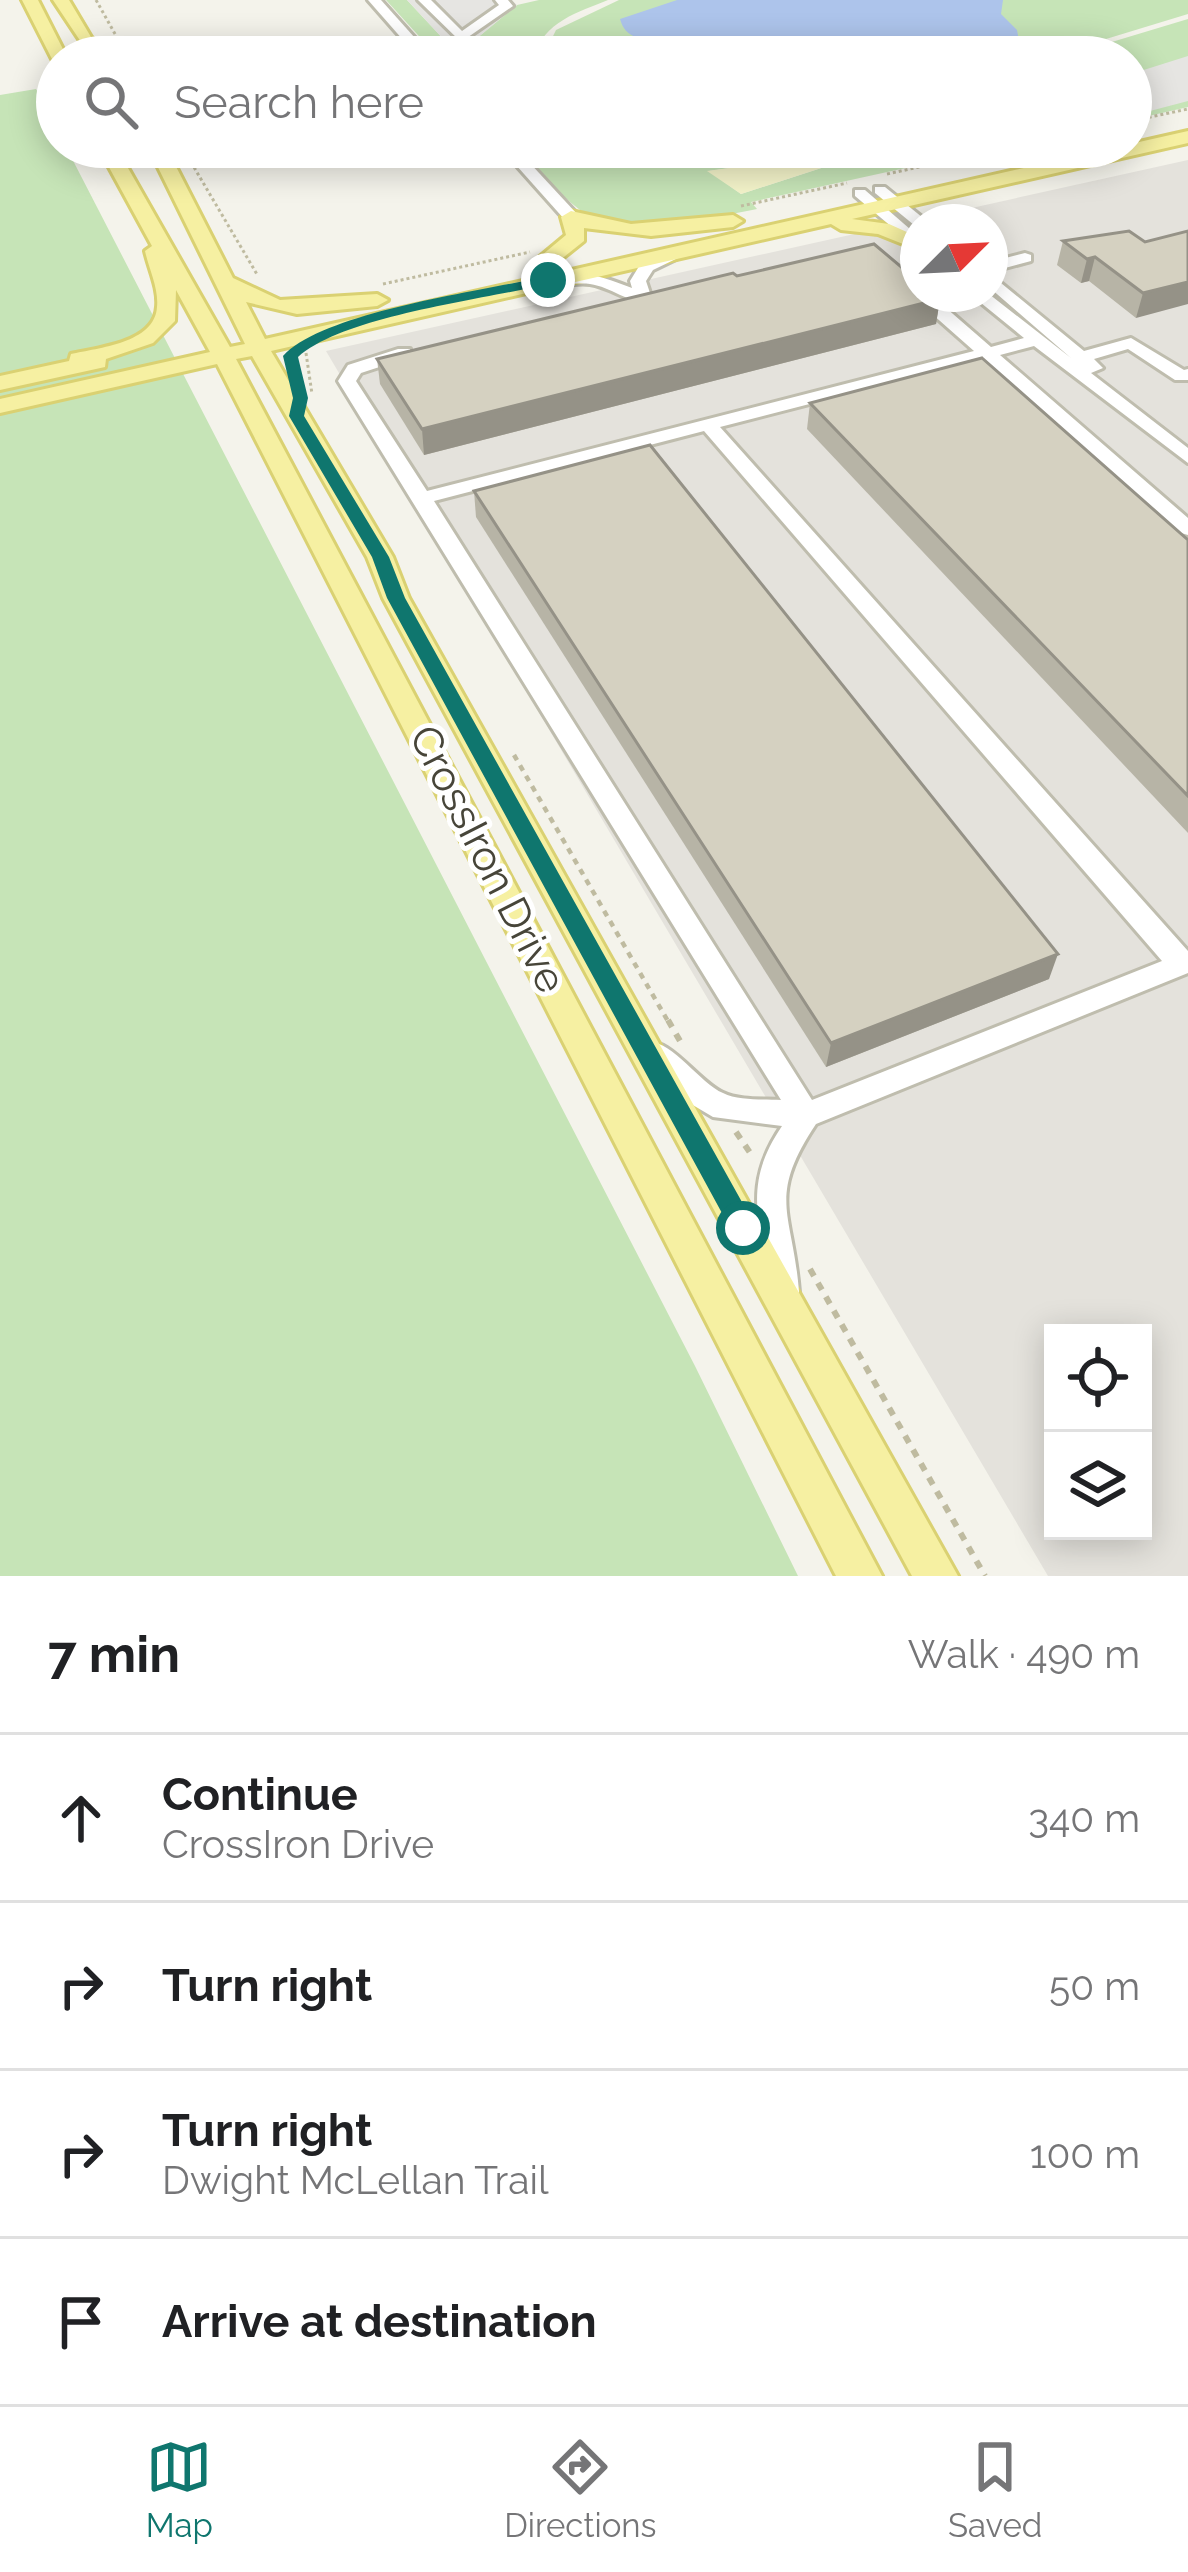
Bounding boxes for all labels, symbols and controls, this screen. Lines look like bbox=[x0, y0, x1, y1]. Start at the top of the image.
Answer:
search box bbox=[36, 36, 1152, 168]
icon: search bbox=[78, 69, 144, 135]
text: Search here bbox=[174, 76, 424, 129]
north arrow bbox=[900, 204, 1008, 312]
route end bbox=[521, 253, 575, 307]
street label: CrossIron Drive bbox=[400, 717, 576, 1001]
route start bbox=[716, 1201, 770, 1255]
map controls bbox=[1044, 1324, 1152, 1540]
button: locate bbox=[1044, 1324, 1152, 1432]
button: layers bbox=[1044, 1432, 1152, 1540]
text: 7 min bbox=[48, 1624, 180, 1684]
text: Walk · 490 m bbox=[908, 1631, 1140, 1677]
text: Continue bbox=[162, 1768, 358, 1821]
icon: ahead bbox=[48, 1785, 114, 1851]
text: 340 m bbox=[1028, 1795, 1140, 1841]
text: CrossIron Drive bbox=[162, 1821, 434, 1867]
icon: right bbox=[48, 1953, 114, 2019]
text: Turn right bbox=[162, 1959, 372, 2012]
text: 50 m bbox=[1049, 1963, 1140, 2009]
text: Turn right bbox=[162, 2104, 372, 2157]
icon: right bbox=[48, 2121, 114, 2187]
text: 100 m bbox=[1030, 2131, 1140, 2177]
text: Dwight McLellan Trail bbox=[162, 2157, 549, 2203]
icon: arrive bbox=[48, 2289, 114, 2355]
text: Arrive at destination bbox=[162, 2295, 597, 2348]
tab: Map bbox=[146, 2434, 213, 2545]
tab: Directions bbox=[504, 2434, 657, 2545]
tab: Saved bbox=[948, 2434, 1042, 2545]

